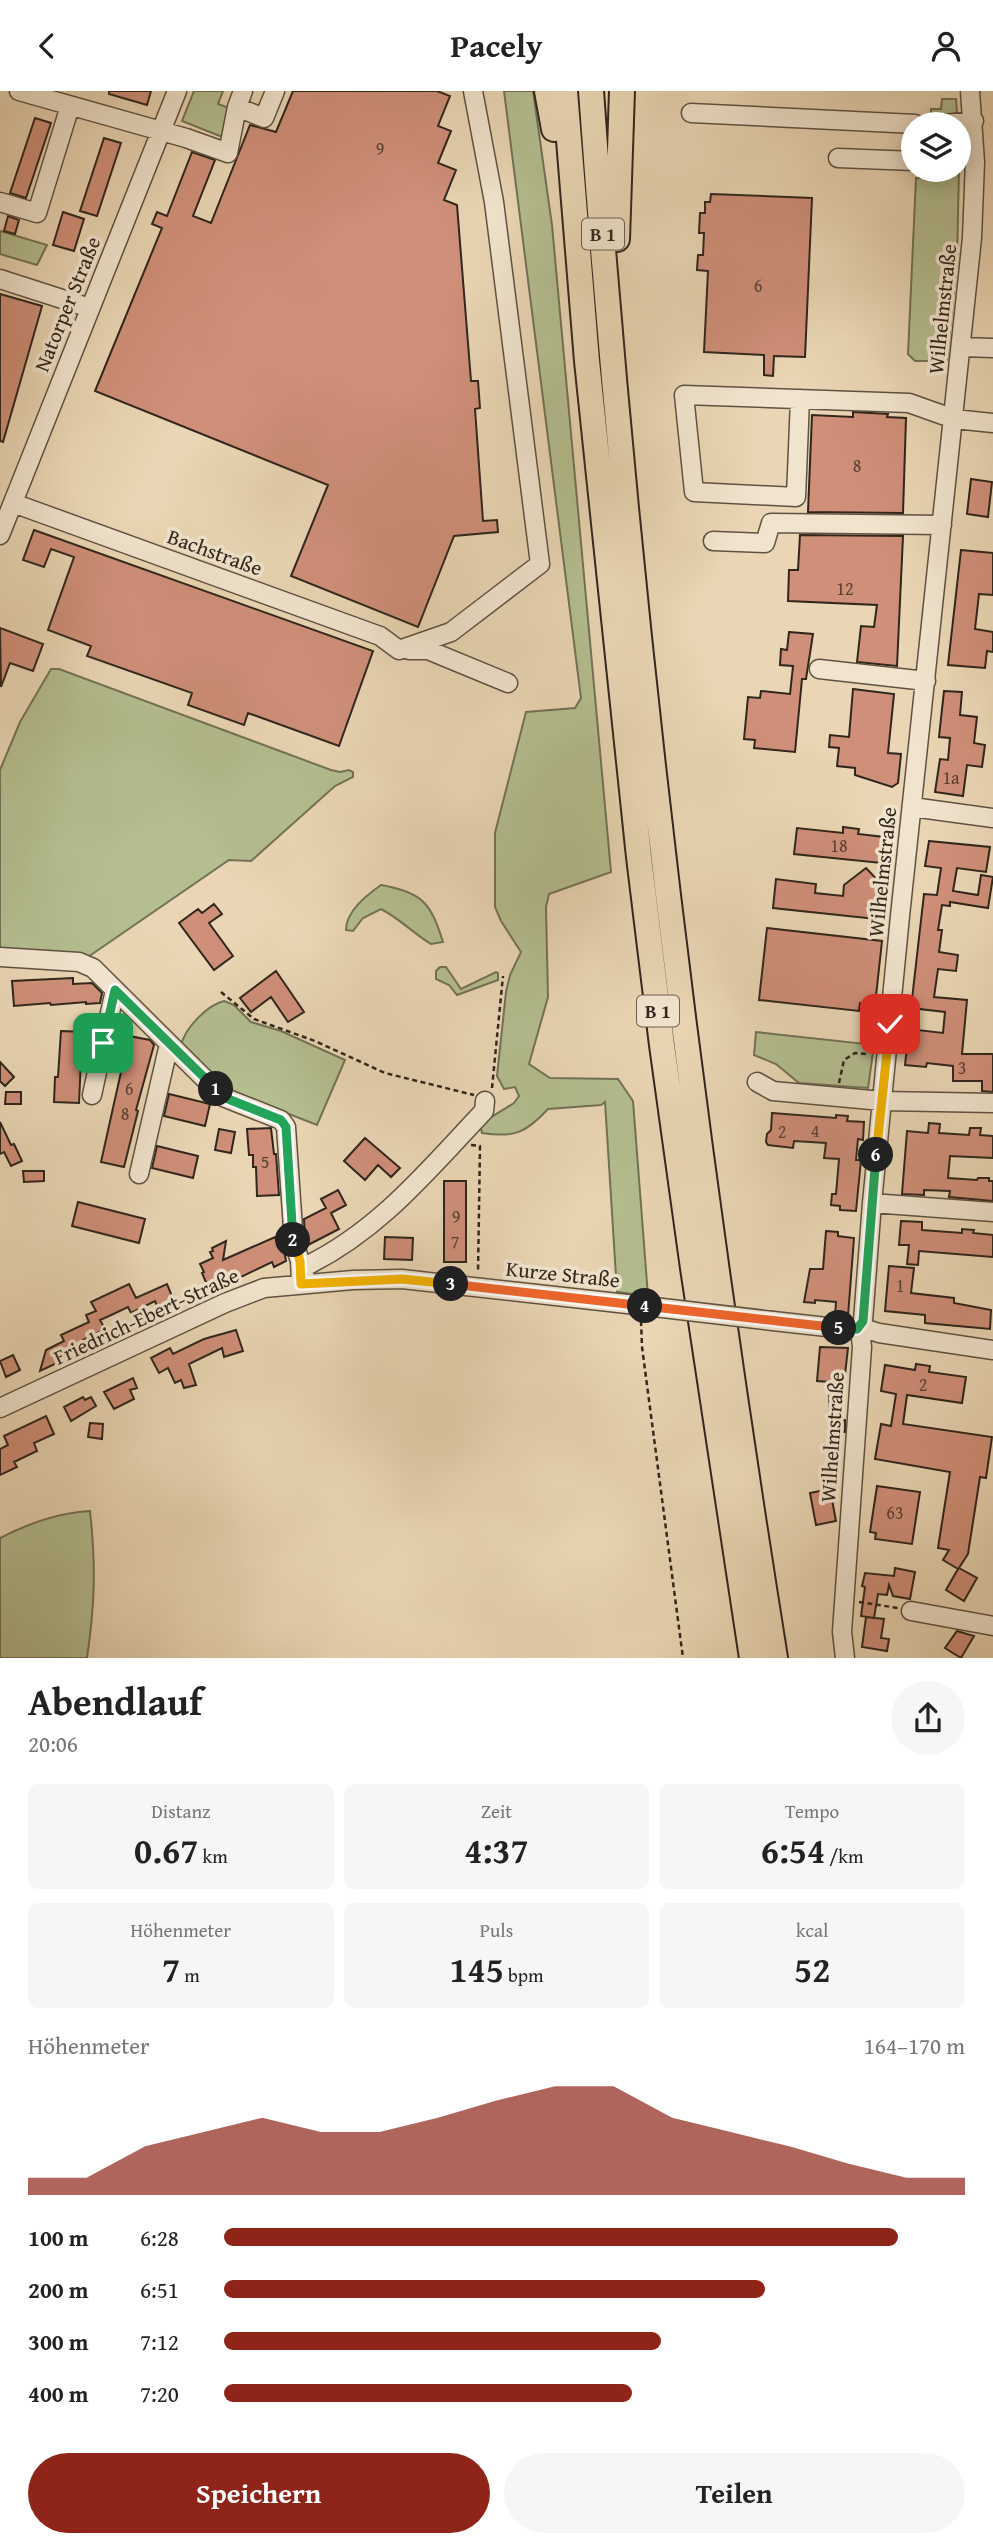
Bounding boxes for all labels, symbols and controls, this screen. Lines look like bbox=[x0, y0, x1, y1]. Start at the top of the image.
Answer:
text: Pacely bbox=[451, 22, 542, 69]
icon: back bbox=[28, 27, 66, 65]
icon: person bbox=[927, 27, 965, 65]
map controls bbox=[901, 112, 971, 182]
button: layers bbox=[901, 112, 971, 182]
house number: 9 bbox=[376, 135, 384, 162]
road number: B 1 bbox=[582, 218, 624, 249]
street label: Natorper Straße bbox=[26, 232, 108, 376]
street label: Wilhelmstraße bbox=[920, 242, 964, 376]
house number: 6 bbox=[754, 272, 762, 299]
house number: 8 bbox=[853, 452, 861, 479]
street label: Bachstraße bbox=[163, 521, 267, 584]
house number: 12 bbox=[836, 575, 854, 602]
house number: 1a bbox=[942, 764, 960, 791]
street label: Wilhelmstraße bbox=[860, 805, 904, 939]
house number: 18 bbox=[830, 832, 848, 859]
pin bbox=[860, 994, 920, 1054]
road number: B 1 bbox=[637, 995, 679, 1027]
icon: check bbox=[871, 1005, 909, 1043]
pin bbox=[73, 1013, 133, 1073]
icon: arrive bbox=[84, 1024, 122, 1062]
house number: 3 bbox=[958, 1054, 966, 1081]
pin: 1 bbox=[198, 1072, 234, 1107]
text: 1 bbox=[211, 1074, 220, 1102]
house number: 6 bbox=[125, 1075, 133, 1102]
house number: 8 bbox=[121, 1100, 129, 1127]
house number: 4 bbox=[811, 1117, 819, 1144]
house number: 2 bbox=[778, 1118, 786, 1145]
pin: 6 bbox=[858, 1137, 894, 1173]
text: 6 bbox=[871, 1140, 880, 1168]
house number: 5 bbox=[261, 1148, 269, 1175]
house number: 9 bbox=[452, 1203, 460, 1230]
pin: 2 bbox=[276, 1223, 310, 1257]
text: 2 bbox=[288, 1225, 297, 1253]
house number: 7 bbox=[451, 1228, 459, 1255]
street label: Kurze Straße bbox=[505, 1253, 622, 1295]
street label: Friedrich-Ebert-Straße bbox=[48, 1259, 244, 1373]
pin: 3 bbox=[434, 1267, 468, 1301]
text: 3 bbox=[446, 1269, 455, 1297]
house number: 1 bbox=[896, 1272, 904, 1299]
pin: 4 bbox=[628, 1289, 662, 1323]
text: 4 bbox=[640, 1291, 649, 1319]
pin: 5 bbox=[822, 1311, 856, 1345]
text: 5 bbox=[834, 1313, 843, 1341]
street label: Wilhelmstraße bbox=[812, 1371, 852, 1503]
house number: 2 bbox=[919, 1371, 927, 1398]
house number: 63 bbox=[886, 1499, 904, 1526]
text: Abendlauf bbox=[28, 1673, 202, 1729]
button: share bbox=[891, 1681, 965, 1755]
text: 20:06 bbox=[28, 1727, 78, 1760]
text: Distanz bbox=[151, 1797, 210, 1825]
text: Zeit bbox=[481, 1797, 512, 1825]
text: Tempo bbox=[785, 1797, 839, 1825]
text: 0.67 bbox=[134, 1825, 198, 1876]
text: 4:37 bbox=[464, 1825, 529, 1876]
text: 6:54 bbox=[761, 1825, 825, 1876]
text: km bbox=[198, 1842, 228, 1870]
text: /km bbox=[825, 1842, 863, 1870]
text: Höhenmeter bbox=[131, 1916, 231, 1944]
text: Puls bbox=[480, 1916, 513, 1944]
text: kcal bbox=[796, 1916, 828, 1944]
text: 7 bbox=[162, 1944, 180, 1995]
text: 145 bbox=[449, 1944, 504, 1995]
text: 52 bbox=[794, 1944, 830, 1995]
text: m bbox=[180, 1961, 200, 1989]
text: bpm bbox=[504, 1961, 544, 1989]
text: Höhenmeter bbox=[28, 2029, 150, 2062]
text: 164–170 m bbox=[864, 2029, 965, 2062]
text: 100 m bbox=[28, 2221, 89, 2254]
text: 6:28 bbox=[140, 2221, 179, 2254]
text: 200 m bbox=[28, 2273, 89, 2306]
text: 6:51 bbox=[140, 2273, 179, 2306]
text: 300 m bbox=[28, 2325, 89, 2358]
text: 7:12 bbox=[140, 2325, 179, 2358]
text: 400 m bbox=[28, 2377, 89, 2410]
text: 7:20 bbox=[140, 2377, 179, 2410]
button: Speichern bbox=[28, 2453, 490, 2533]
button: Teilen bbox=[504, 2453, 965, 2533]

